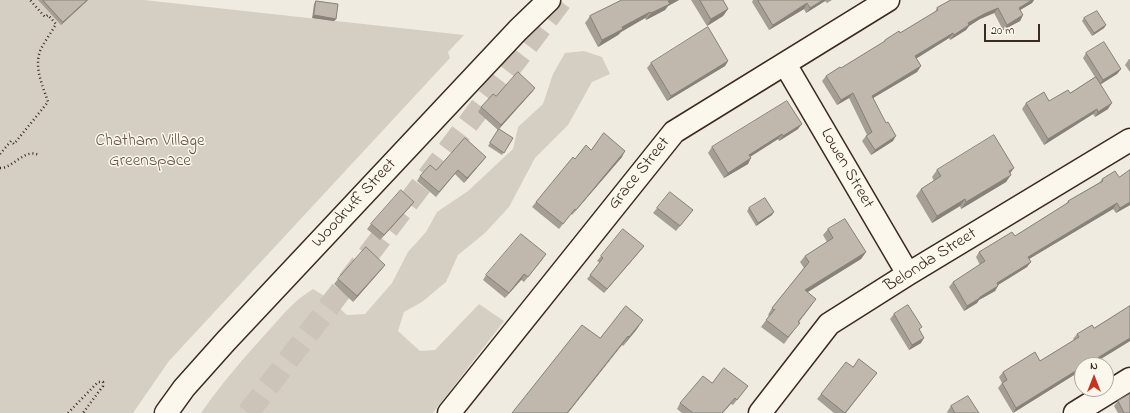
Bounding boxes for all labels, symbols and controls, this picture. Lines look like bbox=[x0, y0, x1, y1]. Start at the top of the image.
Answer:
scale bar bbox=[986, 16, 1042, 42]
text: 20 m bbox=[991, 22, 1014, 40]
street label: Lowen Street bbox=[815, 125, 877, 213]
park label: Chatham Village Greenspace bbox=[95, 132, 205, 172]
street label: Grace Street bbox=[605, 134, 675, 214]
street label: Woodruff Street bbox=[308, 155, 402, 253]
street label: Belonda Street bbox=[881, 225, 981, 297]
north arrow bbox=[1074, 357, 1114, 397]
text: N bbox=[1090, 358, 1098, 374]

